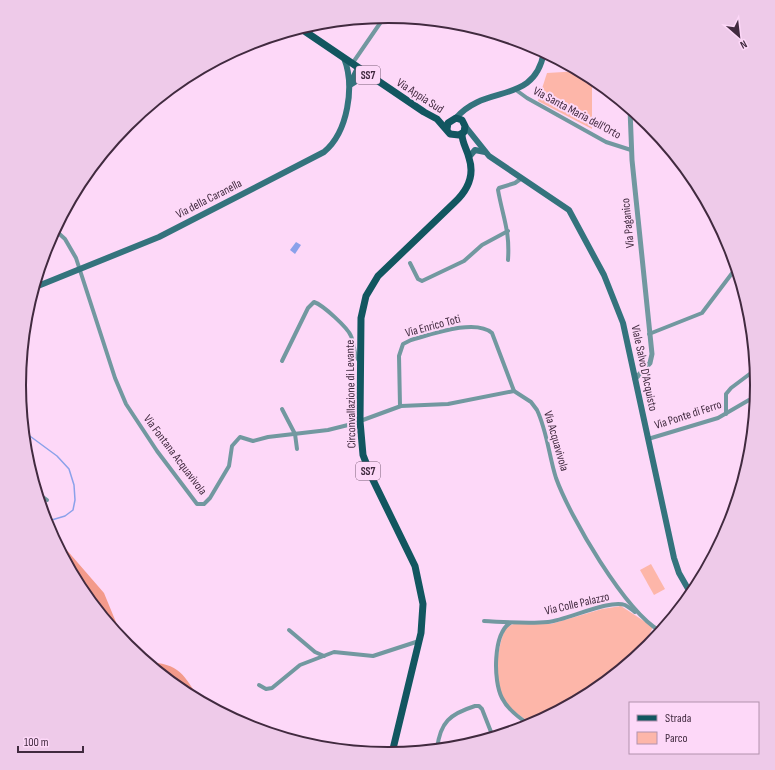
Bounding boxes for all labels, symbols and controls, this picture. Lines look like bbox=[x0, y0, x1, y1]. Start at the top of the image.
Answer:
north arrow bbox=[719, 16, 759, 56]
text: N bbox=[738, 37, 749, 52]
road number: SS7 bbox=[356, 66, 380, 84]
street label: Via Appia Sud bbox=[394, 75, 446, 117]
street label: Via Santa Maria dell'Orto bbox=[530, 84, 624, 143]
street label: Via della Caranella bbox=[173, 176, 245, 222]
street label: Via Paganico bbox=[618, 197, 638, 249]
street label: Via Enrico Toti bbox=[404, 311, 462, 341]
street label: Viale Salvo D'Acquisto bbox=[628, 324, 660, 412]
street label: Circonvallazione di Levante bbox=[343, 339, 359, 448]
street label: Via Ponte di Ferro bbox=[653, 397, 723, 433]
street label: Via Acquavivola bbox=[540, 409, 572, 473]
street label: Via Fontana Acquavivola bbox=[140, 412, 210, 498]
road number: SS7 bbox=[356, 462, 380, 480]
street label: Via Colle Palazzo bbox=[543, 589, 611, 619]
legend bbox=[629, 702, 759, 754]
text: Strada bbox=[665, 711, 692, 726]
scale bar bbox=[18, 728, 83, 754]
text: Parco bbox=[665, 731, 688, 746]
text: 100 m bbox=[24, 735, 49, 750]

